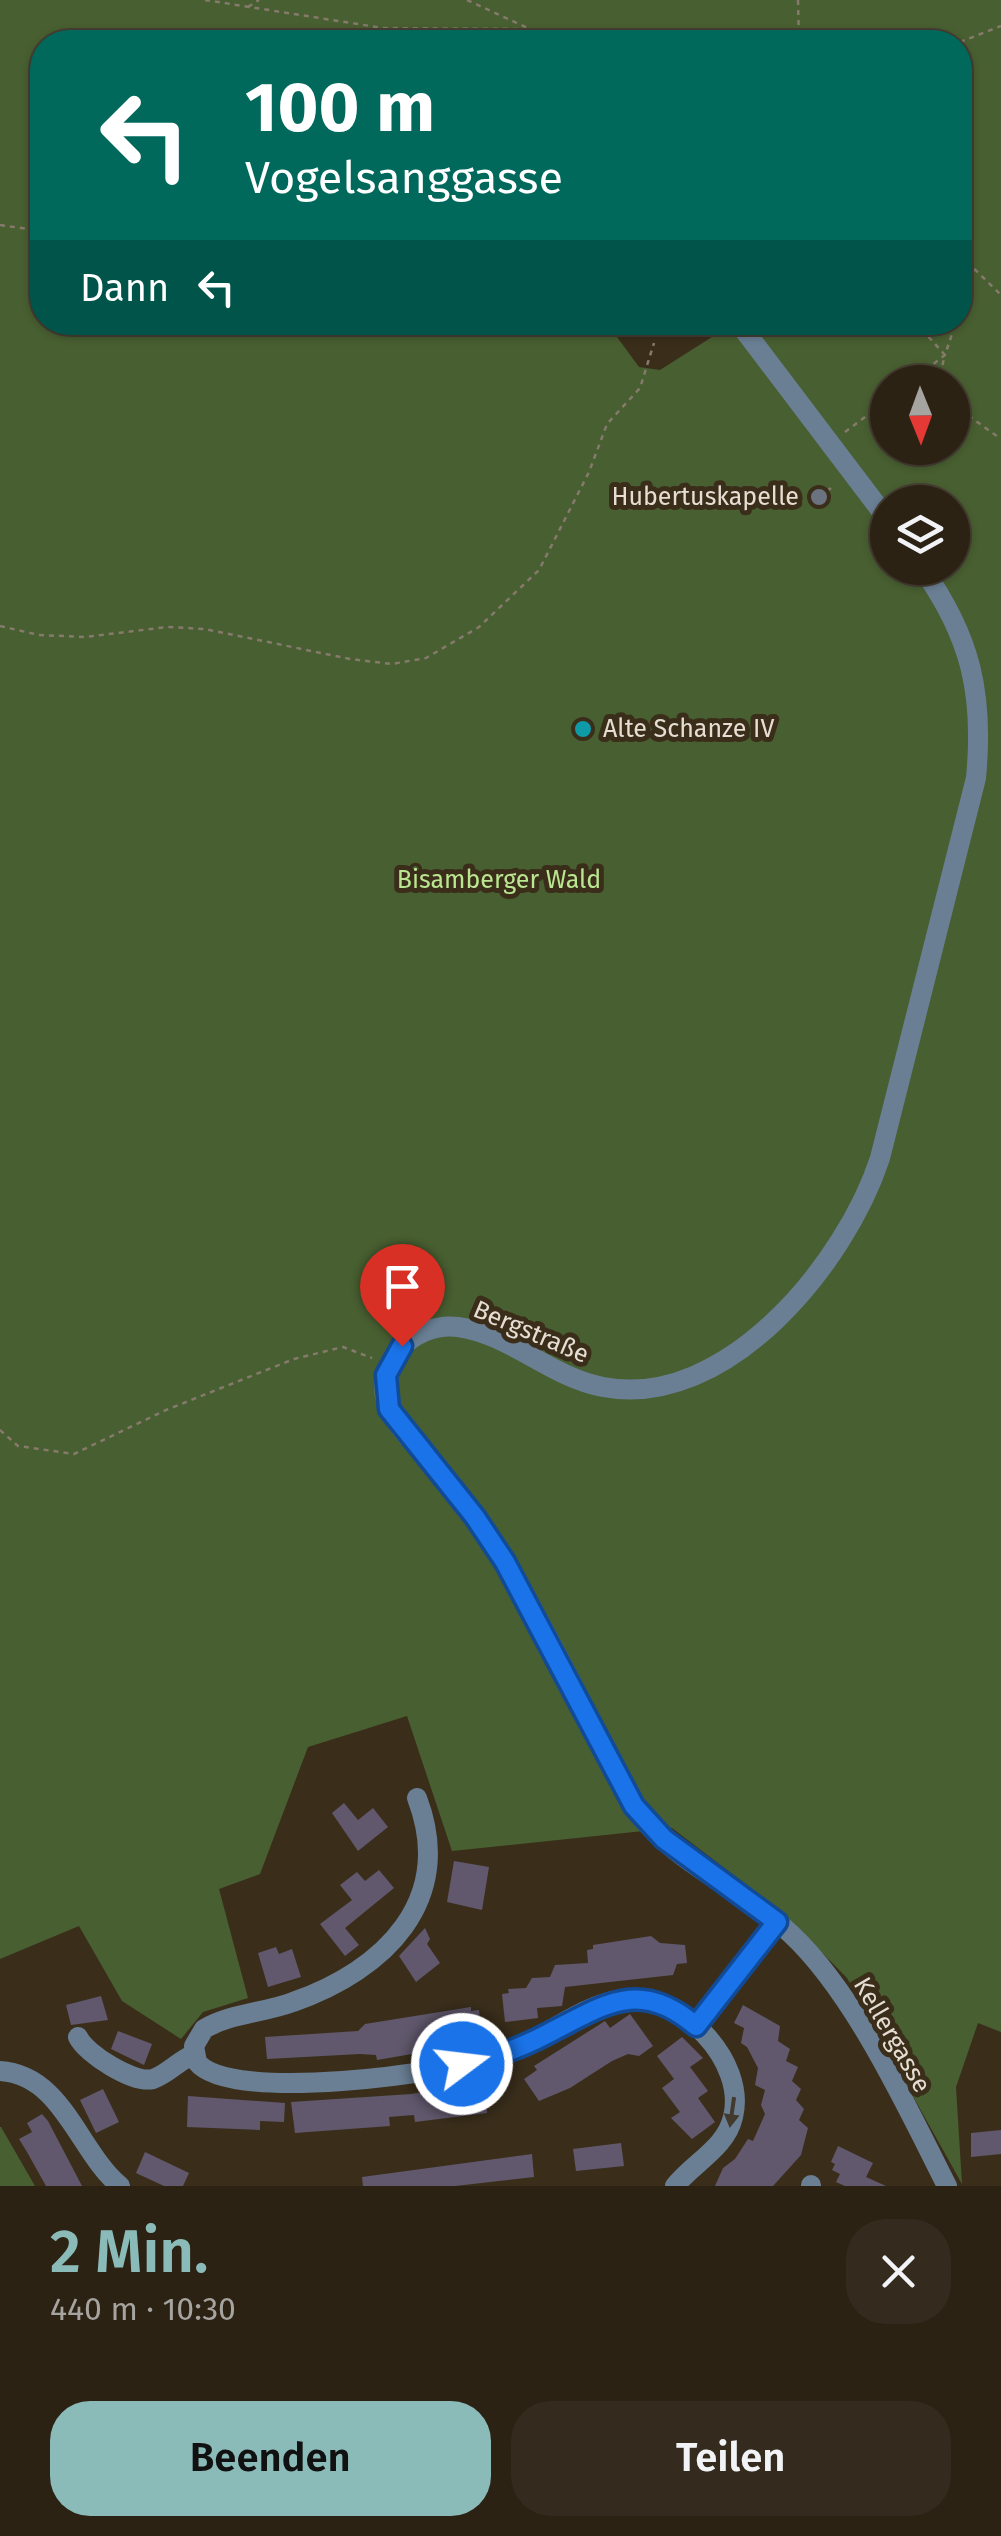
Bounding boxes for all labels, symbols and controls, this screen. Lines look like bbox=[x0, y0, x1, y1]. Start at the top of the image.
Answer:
text: 100 m bbox=[245, 66, 435, 150]
icon: left bbox=[80, 70, 210, 200]
text: Vogelsanggasse bbox=[245, 151, 563, 205]
icon: left bbox=[189, 260, 244, 315]
text: Dann bbox=[80, 265, 169, 311]
north arrow bbox=[870, 365, 970, 465]
map controls bbox=[870, 365, 970, 585]
place label: Hubertuskapelle bbox=[611, 482, 799, 512]
button: layers bbox=[870, 485, 970, 585]
marker: Hubertuskapelle bbox=[808, 486, 830, 508]
place label: Alte Schanze IV bbox=[603, 714, 774, 744]
marker: Alte Schanze IV bbox=[572, 718, 594, 740]
park label: Bisamberger Wald bbox=[397, 865, 601, 895]
pin bbox=[360, 1244, 445, 1347]
icon: arrive bbox=[375, 1259, 430, 1314]
street label: Bergstraße bbox=[469, 1294, 593, 1370]
street label: Kellergasse bbox=[847, 1972, 937, 2098]
position arrow bbox=[410, 2012, 514, 2116]
one-way arrow bbox=[723, 2097, 739, 2128]
text: 2 Min. bbox=[50, 2216, 208, 2288]
button: close bbox=[846, 2219, 951, 2324]
text: 440 m · 10:30 bbox=[50, 2290, 236, 2328]
button: Beenden bbox=[50, 2401, 491, 2516]
button: Teilen bbox=[511, 2401, 951, 2516]

